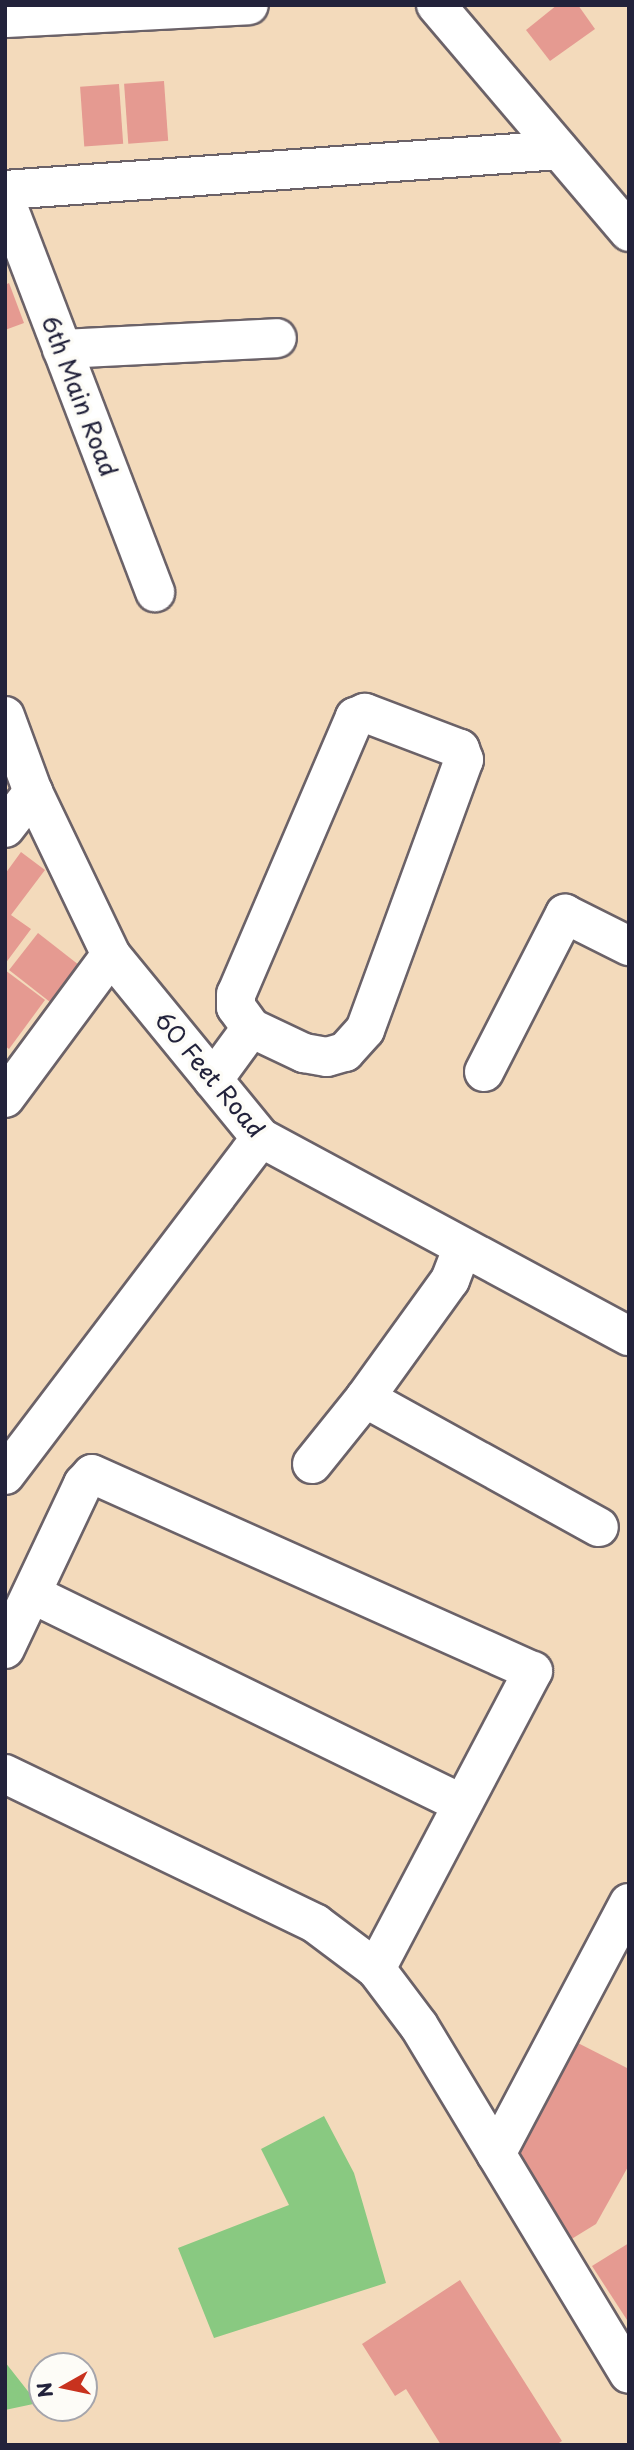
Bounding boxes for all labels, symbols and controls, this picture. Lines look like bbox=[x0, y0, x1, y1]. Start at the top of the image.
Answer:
street label: 6th Main Road bbox=[36, 310, 124, 482]
street label: 60 Feet Road bbox=[149, 1005, 271, 1143]
north arrow bbox=[28, 2352, 98, 2422]
text: N bbox=[29, 2380, 59, 2400]

